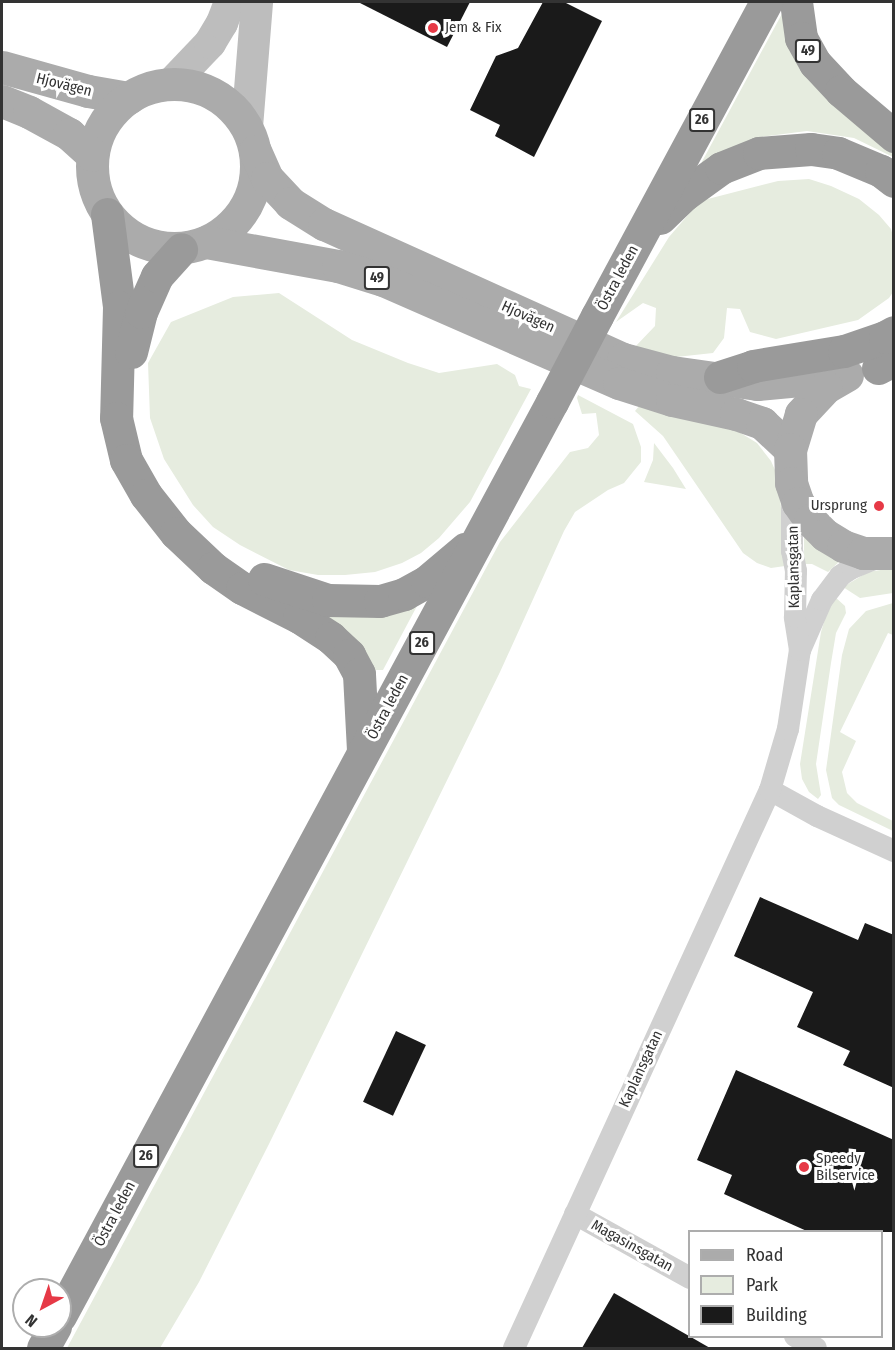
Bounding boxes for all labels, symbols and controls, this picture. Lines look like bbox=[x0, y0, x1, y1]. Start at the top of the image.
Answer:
place label: Jem & Fix bbox=[445, 19, 502, 37]
marker: Jem & Fix bbox=[426, 21, 440, 35]
road number: 49 bbox=[794, 40, 822, 62]
street label: Hjovägen bbox=[34, 69, 94, 101]
road number: 26 bbox=[688, 109, 716, 131]
street label: Östra leden bbox=[593, 242, 643, 314]
road number: 49 bbox=[364, 267, 391, 289]
street label: Hjovägen bbox=[499, 297, 557, 337]
place label: Ursprung bbox=[811, 497, 867, 515]
marker: Ursprung bbox=[872, 499, 886, 513]
street label: Kaplansgatan bbox=[784, 525, 804, 609]
road number: 26 bbox=[408, 632, 436, 654]
street label: Östra leden bbox=[363, 671, 413, 743]
street label: Kaplansgatan bbox=[615, 1028, 667, 1110]
road number: 26 bbox=[132, 1145, 160, 1167]
place label: Speedy Bilservice bbox=[816, 1149, 875, 1184]
marker: Speedy Bilservice bbox=[797, 1160, 811, 1174]
street label: Östra leden bbox=[90, 1178, 140, 1250]
street label: Magasinsgatan bbox=[588, 1216, 676, 1276]
legend bbox=[688, 1230, 883, 1338]
text: Road bbox=[746, 1244, 783, 1266]
text: Park bbox=[746, 1274, 778, 1296]
north arrow bbox=[12, 1278, 72, 1338]
text: Building bbox=[746, 1304, 807, 1326]
text: N bbox=[22, 1310, 41, 1331]

